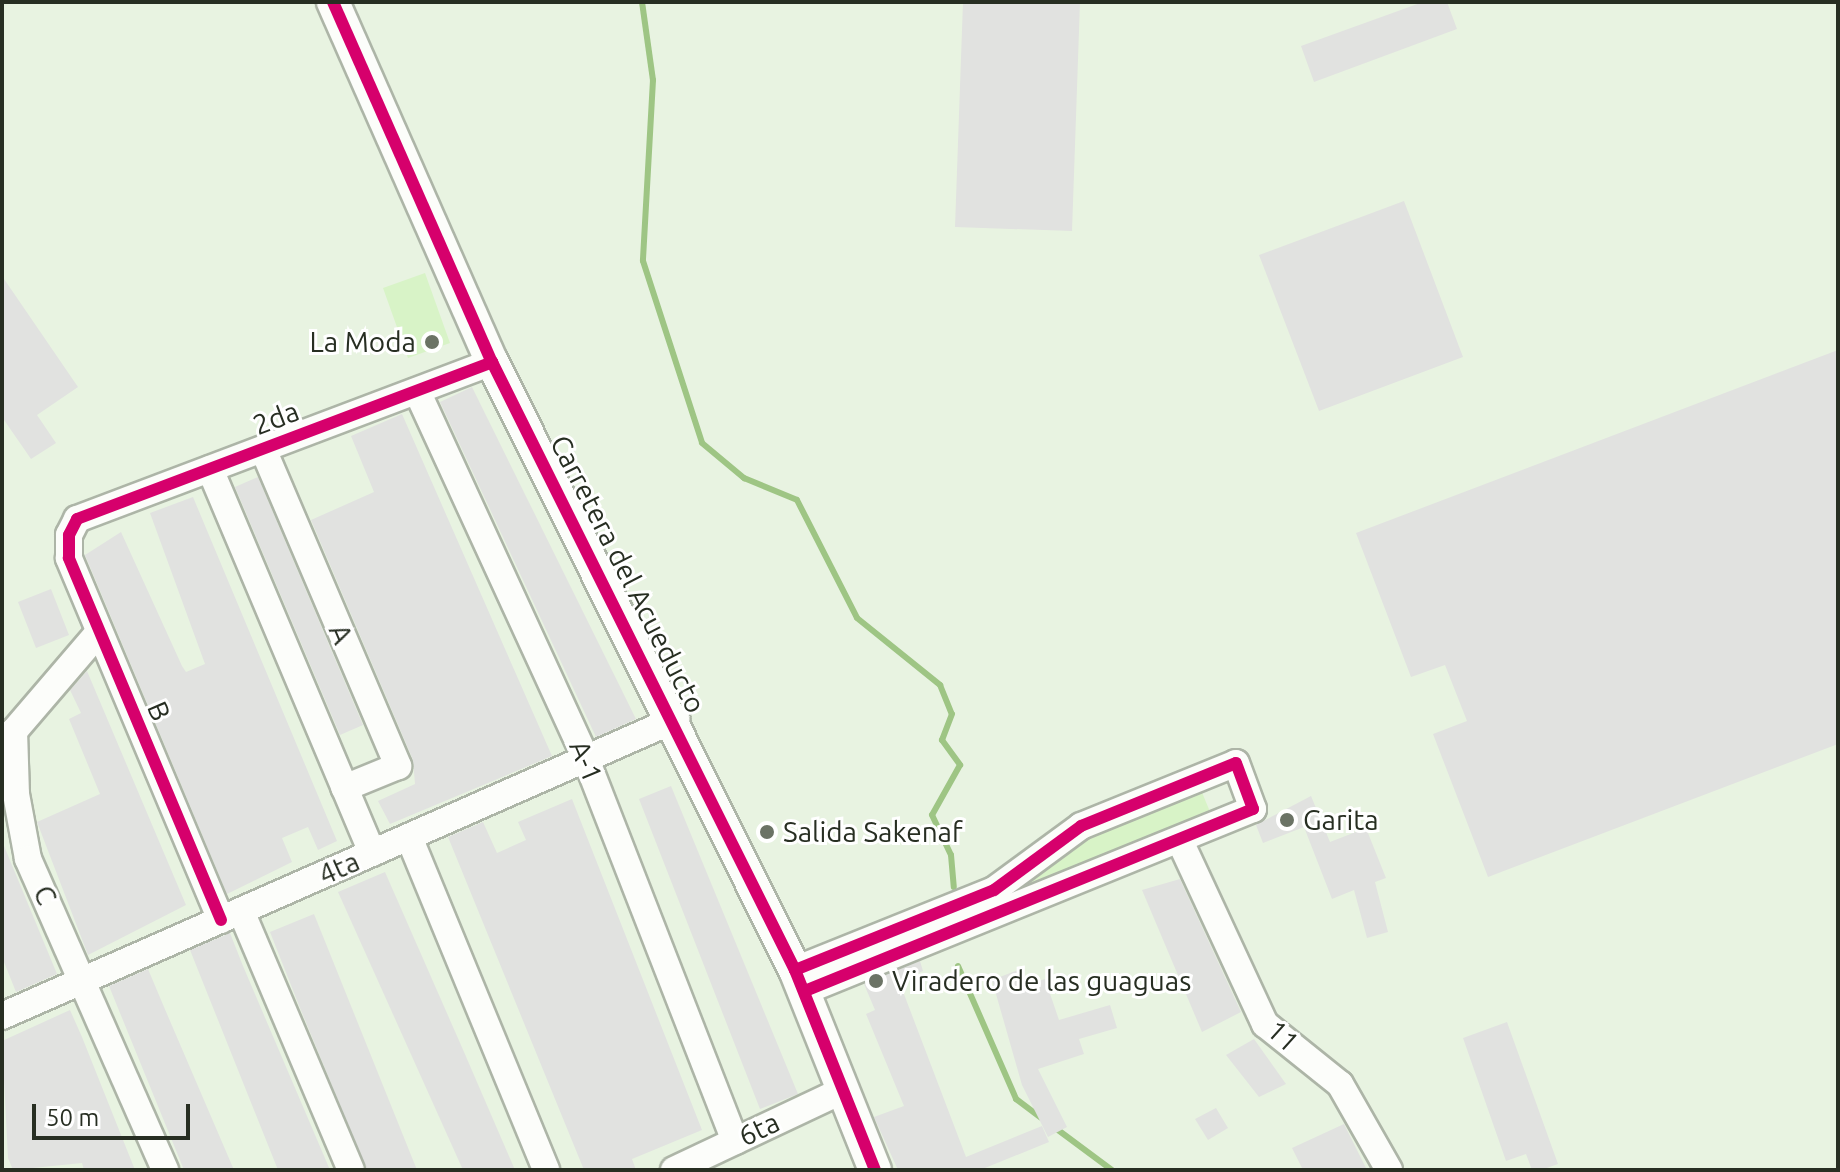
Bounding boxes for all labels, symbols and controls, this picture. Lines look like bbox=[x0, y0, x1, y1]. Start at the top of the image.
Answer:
place label: La Moda bbox=[309, 325, 416, 359]
marker: La Moda bbox=[423, 333, 441, 351]
street label: 2da bbox=[248, 394, 304, 442]
street label: Carretera del Acueducto bbox=[543, 430, 713, 718]
street label: A bbox=[322, 619, 360, 649]
street label: B bbox=[140, 696, 178, 726]
street label: A-1 bbox=[562, 735, 610, 787]
place label: Garita bbox=[1303, 803, 1379, 837]
marker: Garita bbox=[1278, 811, 1296, 829]
place label: Salida Sakenaf bbox=[783, 815, 963, 849]
marker: Salida Sakenaf bbox=[758, 823, 776, 841]
street label: 4ta bbox=[313, 844, 365, 892]
street label: C bbox=[26, 880, 64, 910]
place label: Viradero de las guaguas bbox=[892, 964, 1191, 998]
marker: Viradero de las guaguas bbox=[867, 972, 885, 990]
street label: 11 bbox=[1260, 1013, 1306, 1059]
scale bar bbox=[36, 1088, 194, 1138]
text: 50 m bbox=[46, 1104, 99, 1131]
street label: 6ta bbox=[733, 1105, 785, 1153]

